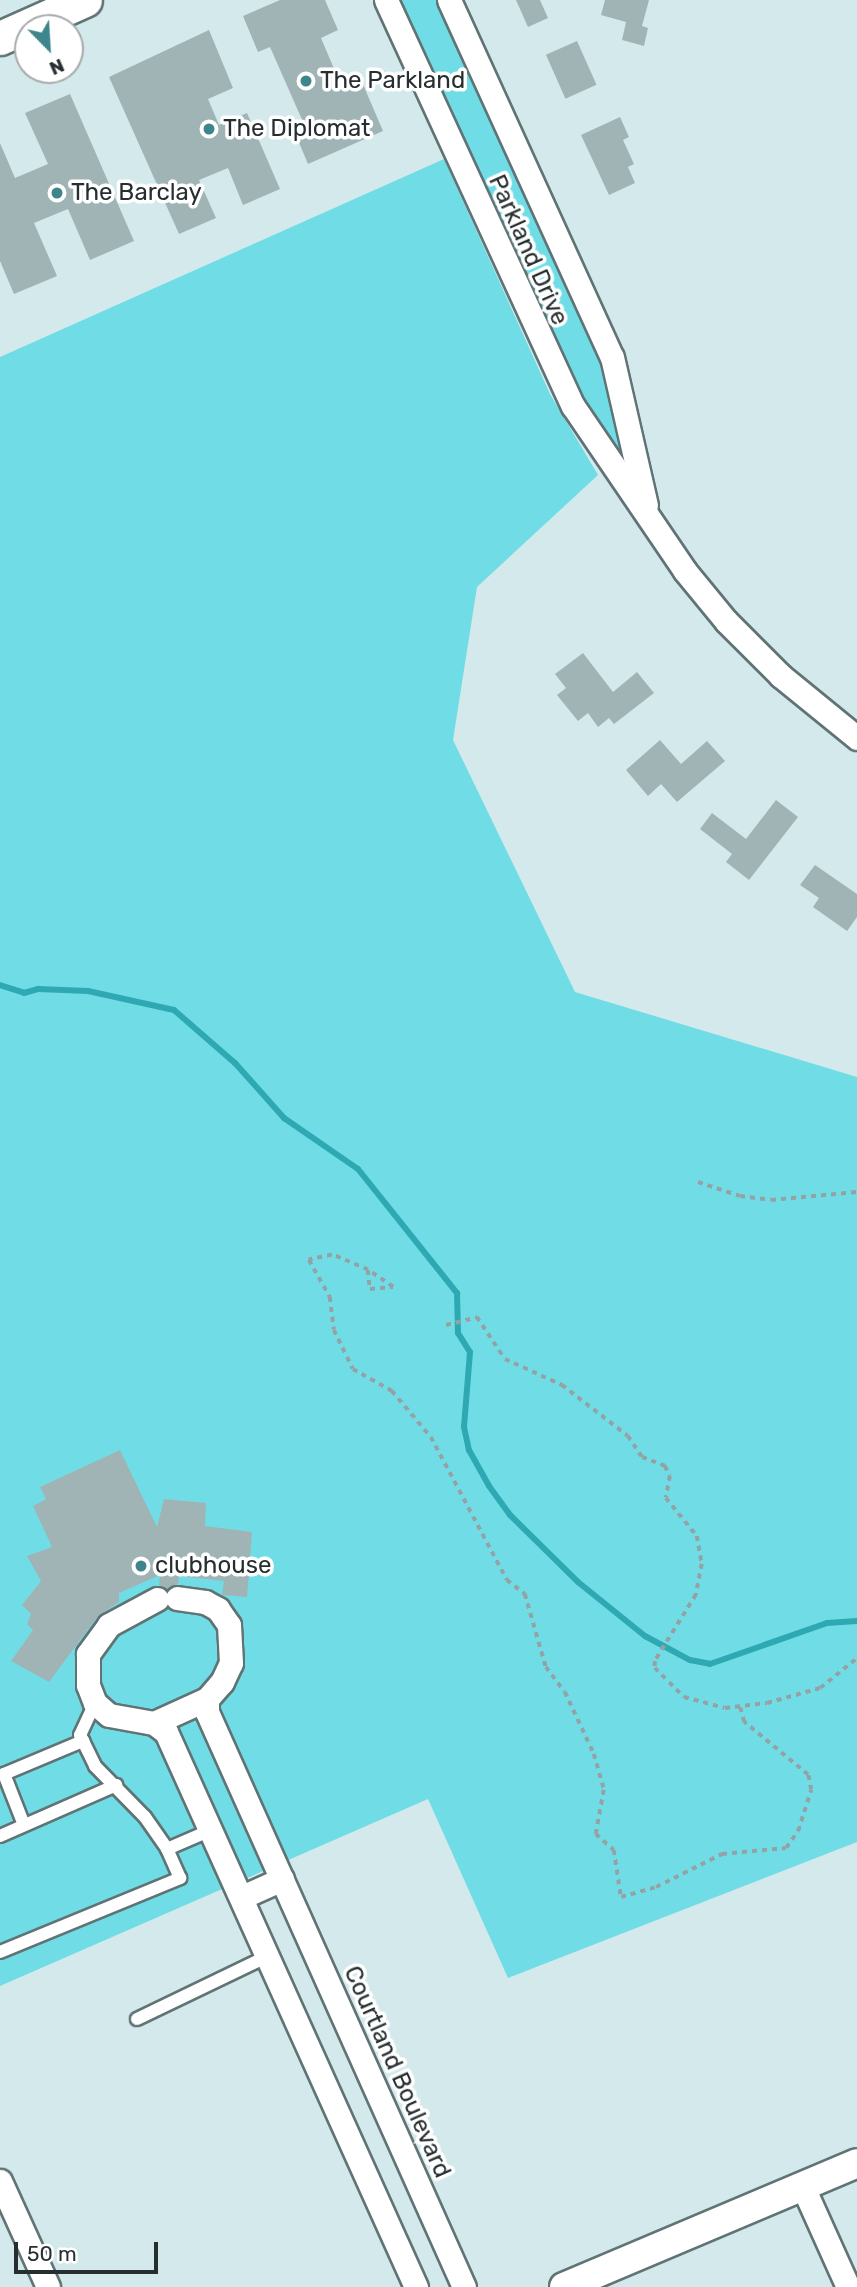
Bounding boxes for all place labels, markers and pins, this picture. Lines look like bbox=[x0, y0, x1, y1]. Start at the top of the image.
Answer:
place label: The Parkland bbox=[320, 67, 465, 95]
marker: The Parkland bbox=[298, 73, 314, 89]
place label: The Diplomat bbox=[223, 115, 370, 143]
marker: The Diplomat bbox=[201, 121, 217, 137]
place label: The Barclay bbox=[71, 179, 202, 207]
marker: The Barclay bbox=[49, 185, 65, 201]
place label: clubhouse bbox=[155, 1552, 271, 1580]
marker: clubhouse bbox=[133, 1558, 149, 1574]

